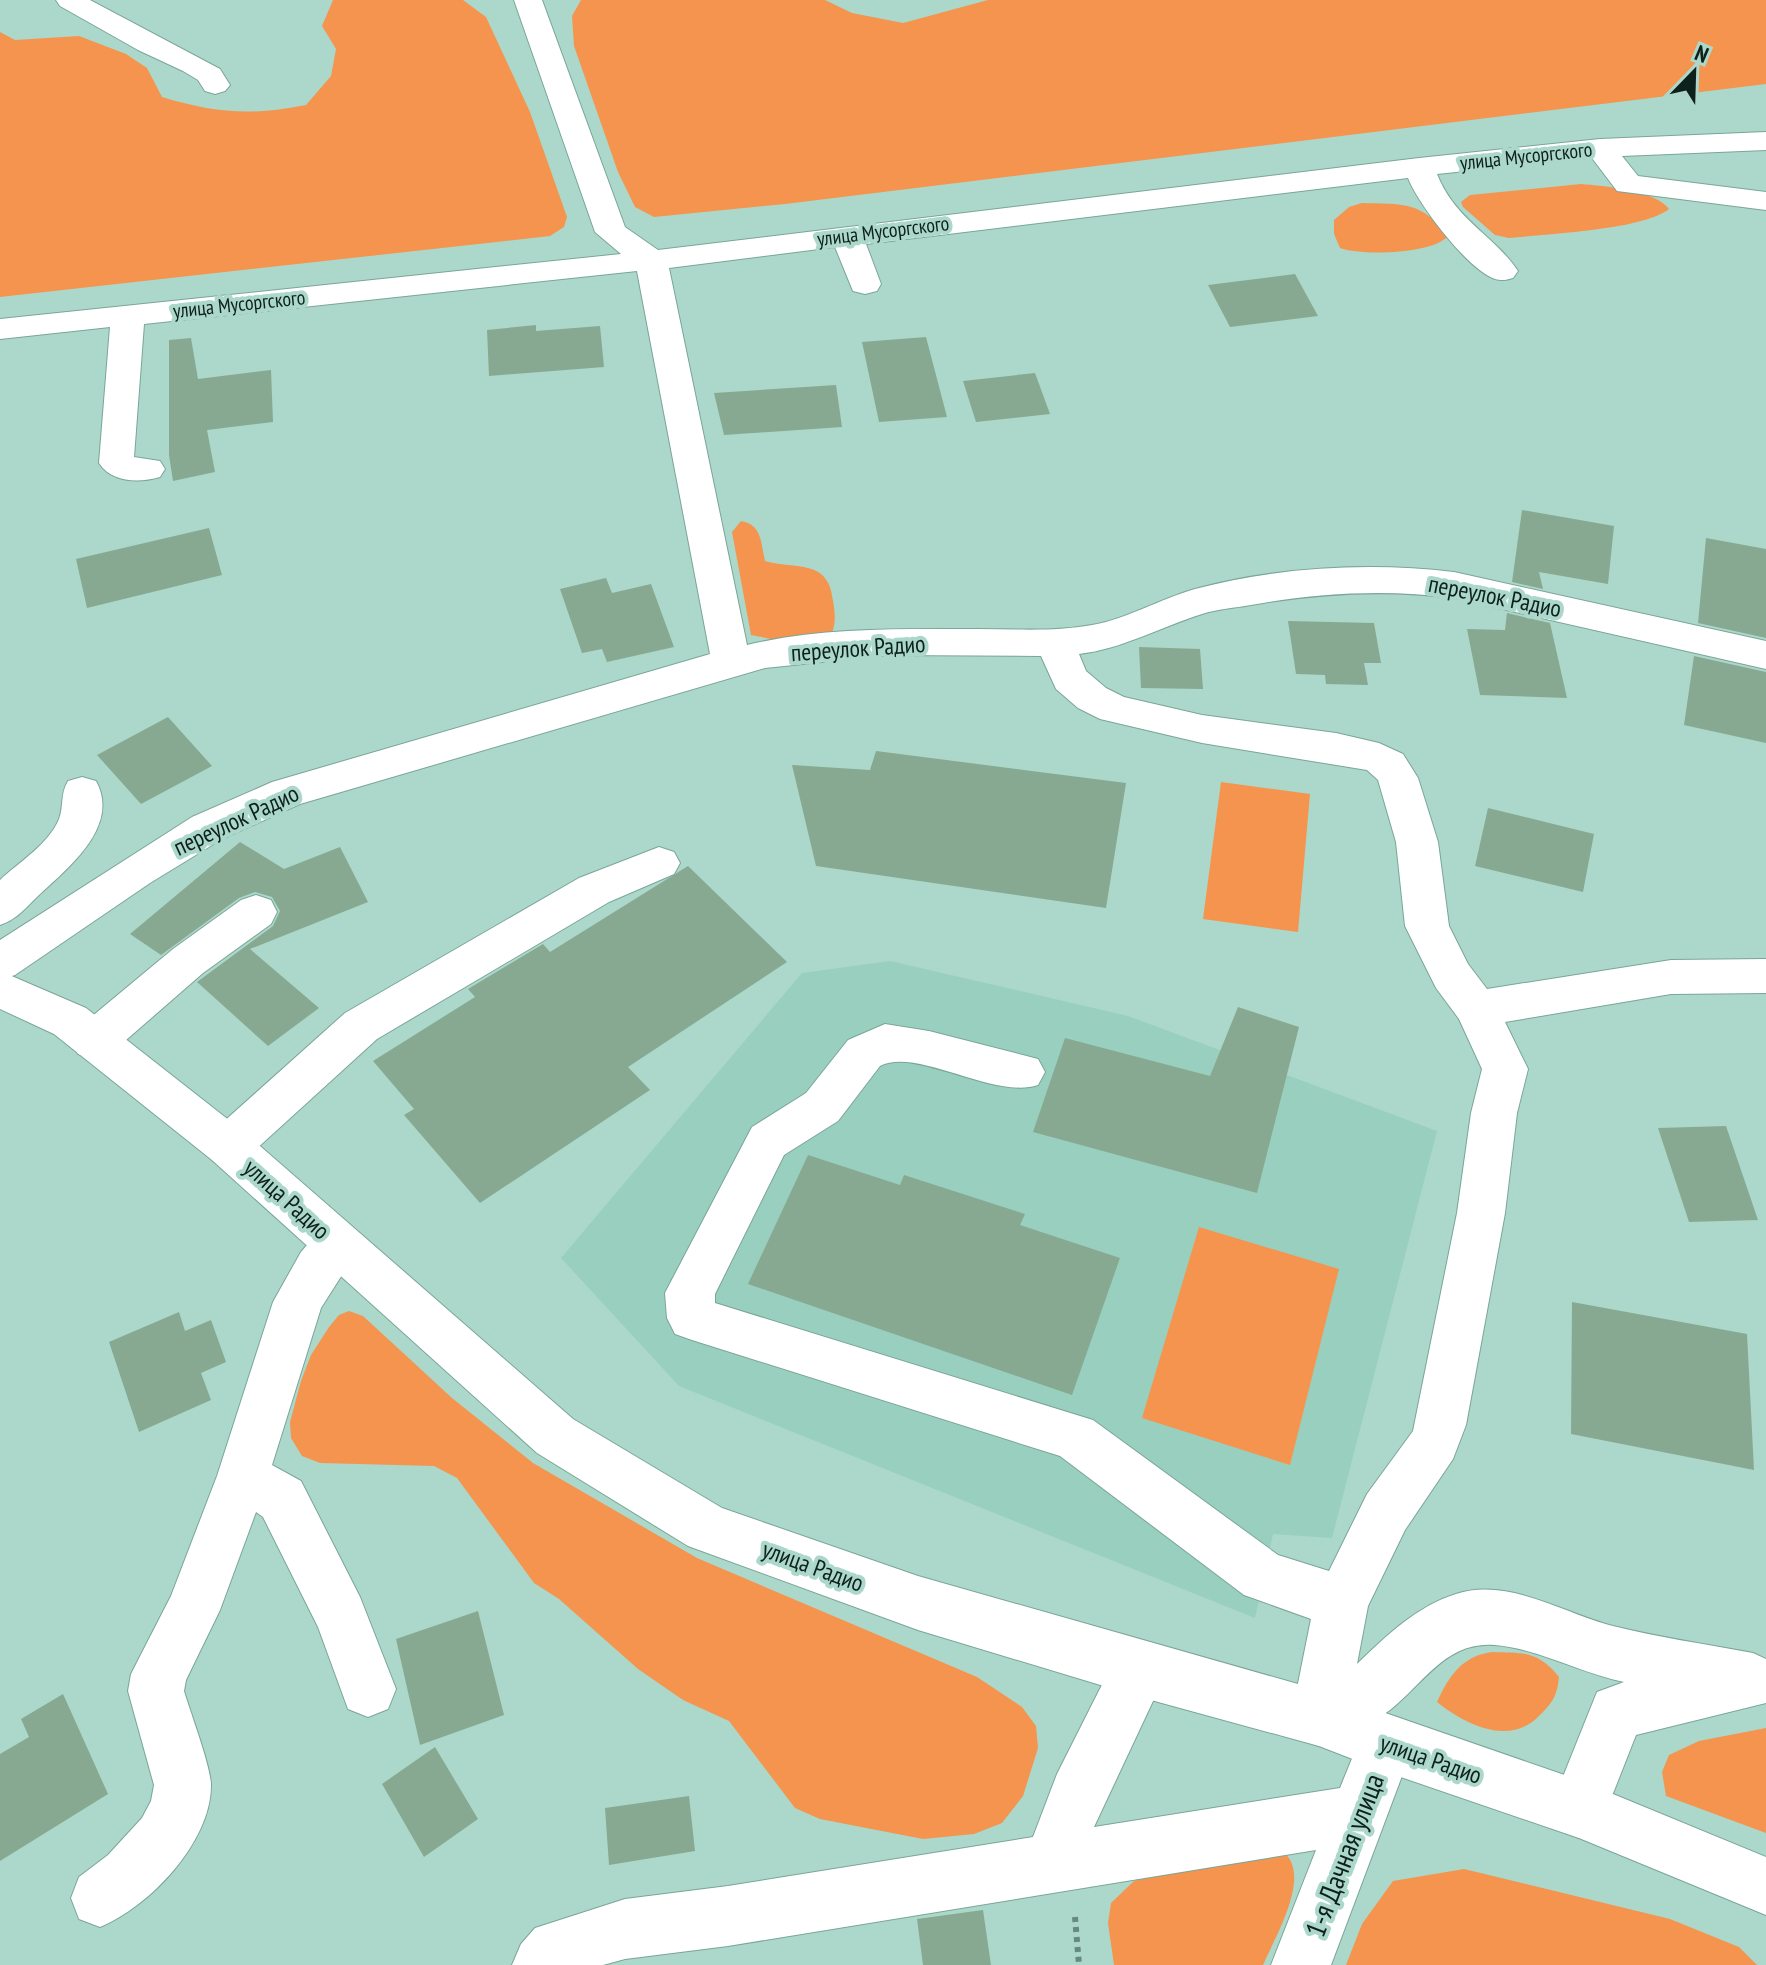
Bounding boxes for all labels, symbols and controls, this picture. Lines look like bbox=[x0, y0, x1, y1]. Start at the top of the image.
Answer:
north arrow bbox=[1654, 32, 1734, 112]
text: N bbox=[1691, 38, 1713, 69]
street label: улица Мусоргского bbox=[1459, 136, 1593, 176]
street label: улица Мусоргского bbox=[815, 210, 951, 252]
street label: улица Мусоргского bbox=[172, 284, 306, 324]
street label: переулок Радио bbox=[1426, 568, 1564, 624]
street label: переулок Радио bbox=[790, 628, 926, 668]
street label: переулок Радио bbox=[168, 777, 304, 863]
street label: улица Радио bbox=[237, 1152, 337, 1246]
street label: улица Радио bbox=[758, 1533, 868, 1599]
street label: улица Радио bbox=[1376, 1727, 1486, 1791]
street label: 1-я Дачная улица bbox=[1296, 1768, 1392, 1942]

